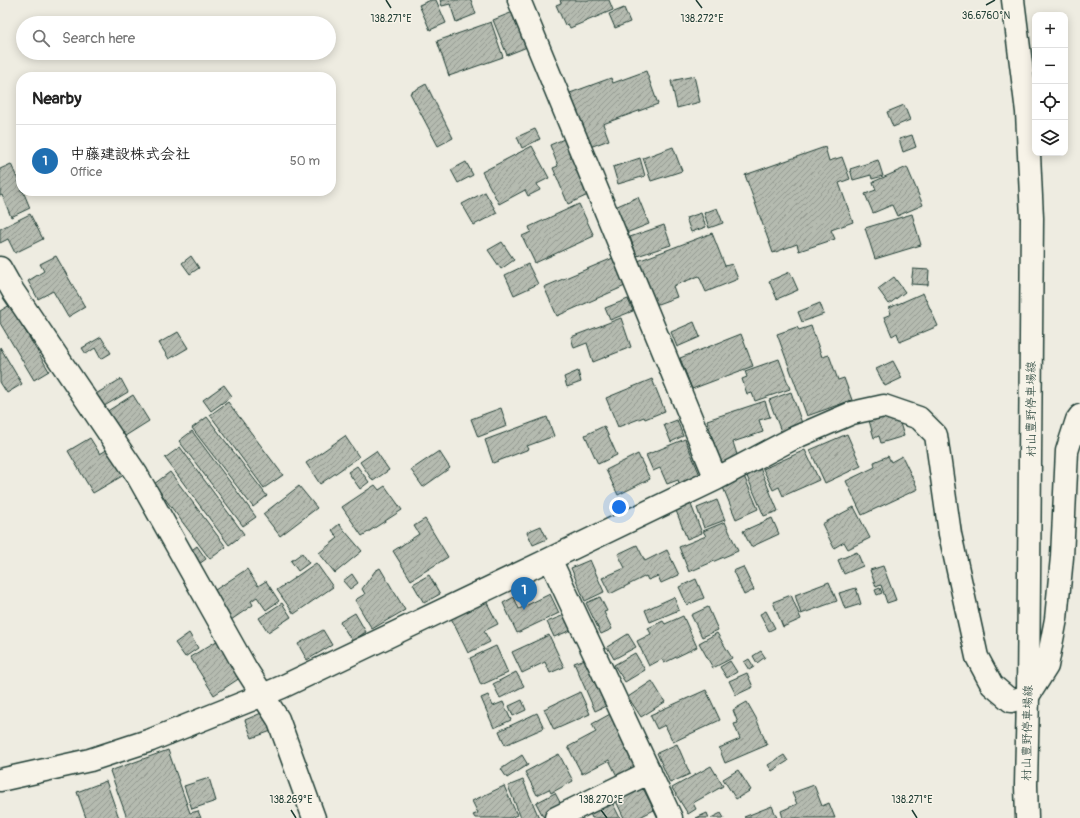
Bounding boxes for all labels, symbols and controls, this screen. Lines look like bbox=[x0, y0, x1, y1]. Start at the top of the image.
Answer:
text: 36.6760°N bbox=[962, 10, 1010, 22]
map controls bbox=[1032, 12, 1068, 156]
button: + bbox=[1032, 12, 1068, 48]
text: 138.271°E bbox=[370, 13, 412, 25]
text: 138.272°E bbox=[681, 13, 723, 25]
search box bbox=[16, 16, 336, 60]
icon: search bbox=[30, 27, 52, 49]
text: Search here bbox=[62, 29, 135, 48]
button: − bbox=[1032, 48, 1068, 84]
button: locate bbox=[1032, 84, 1068, 120]
text: Nearby bbox=[32, 88, 81, 109]
button: layers bbox=[1032, 120, 1068, 156]
text: 中藤建設株式会社 bbox=[70, 145, 190, 164]
text: 1 bbox=[42, 153, 48, 169]
text: 50 m bbox=[290, 153, 320, 169]
text: Office bbox=[70, 164, 102, 180]
street label: 村山豊野停車場線 bbox=[1024, 361, 1039, 457]
your location bbox=[609, 497, 629, 517]
pin: 1 bbox=[511, 577, 537, 610]
street label: 村山豊野停車場線 bbox=[1019, 685, 1036, 781]
text: 138.269°E bbox=[270, 794, 312, 806]
text: 138.270°E bbox=[579, 794, 623, 806]
text: 138.271°E bbox=[891, 794, 933, 806]

